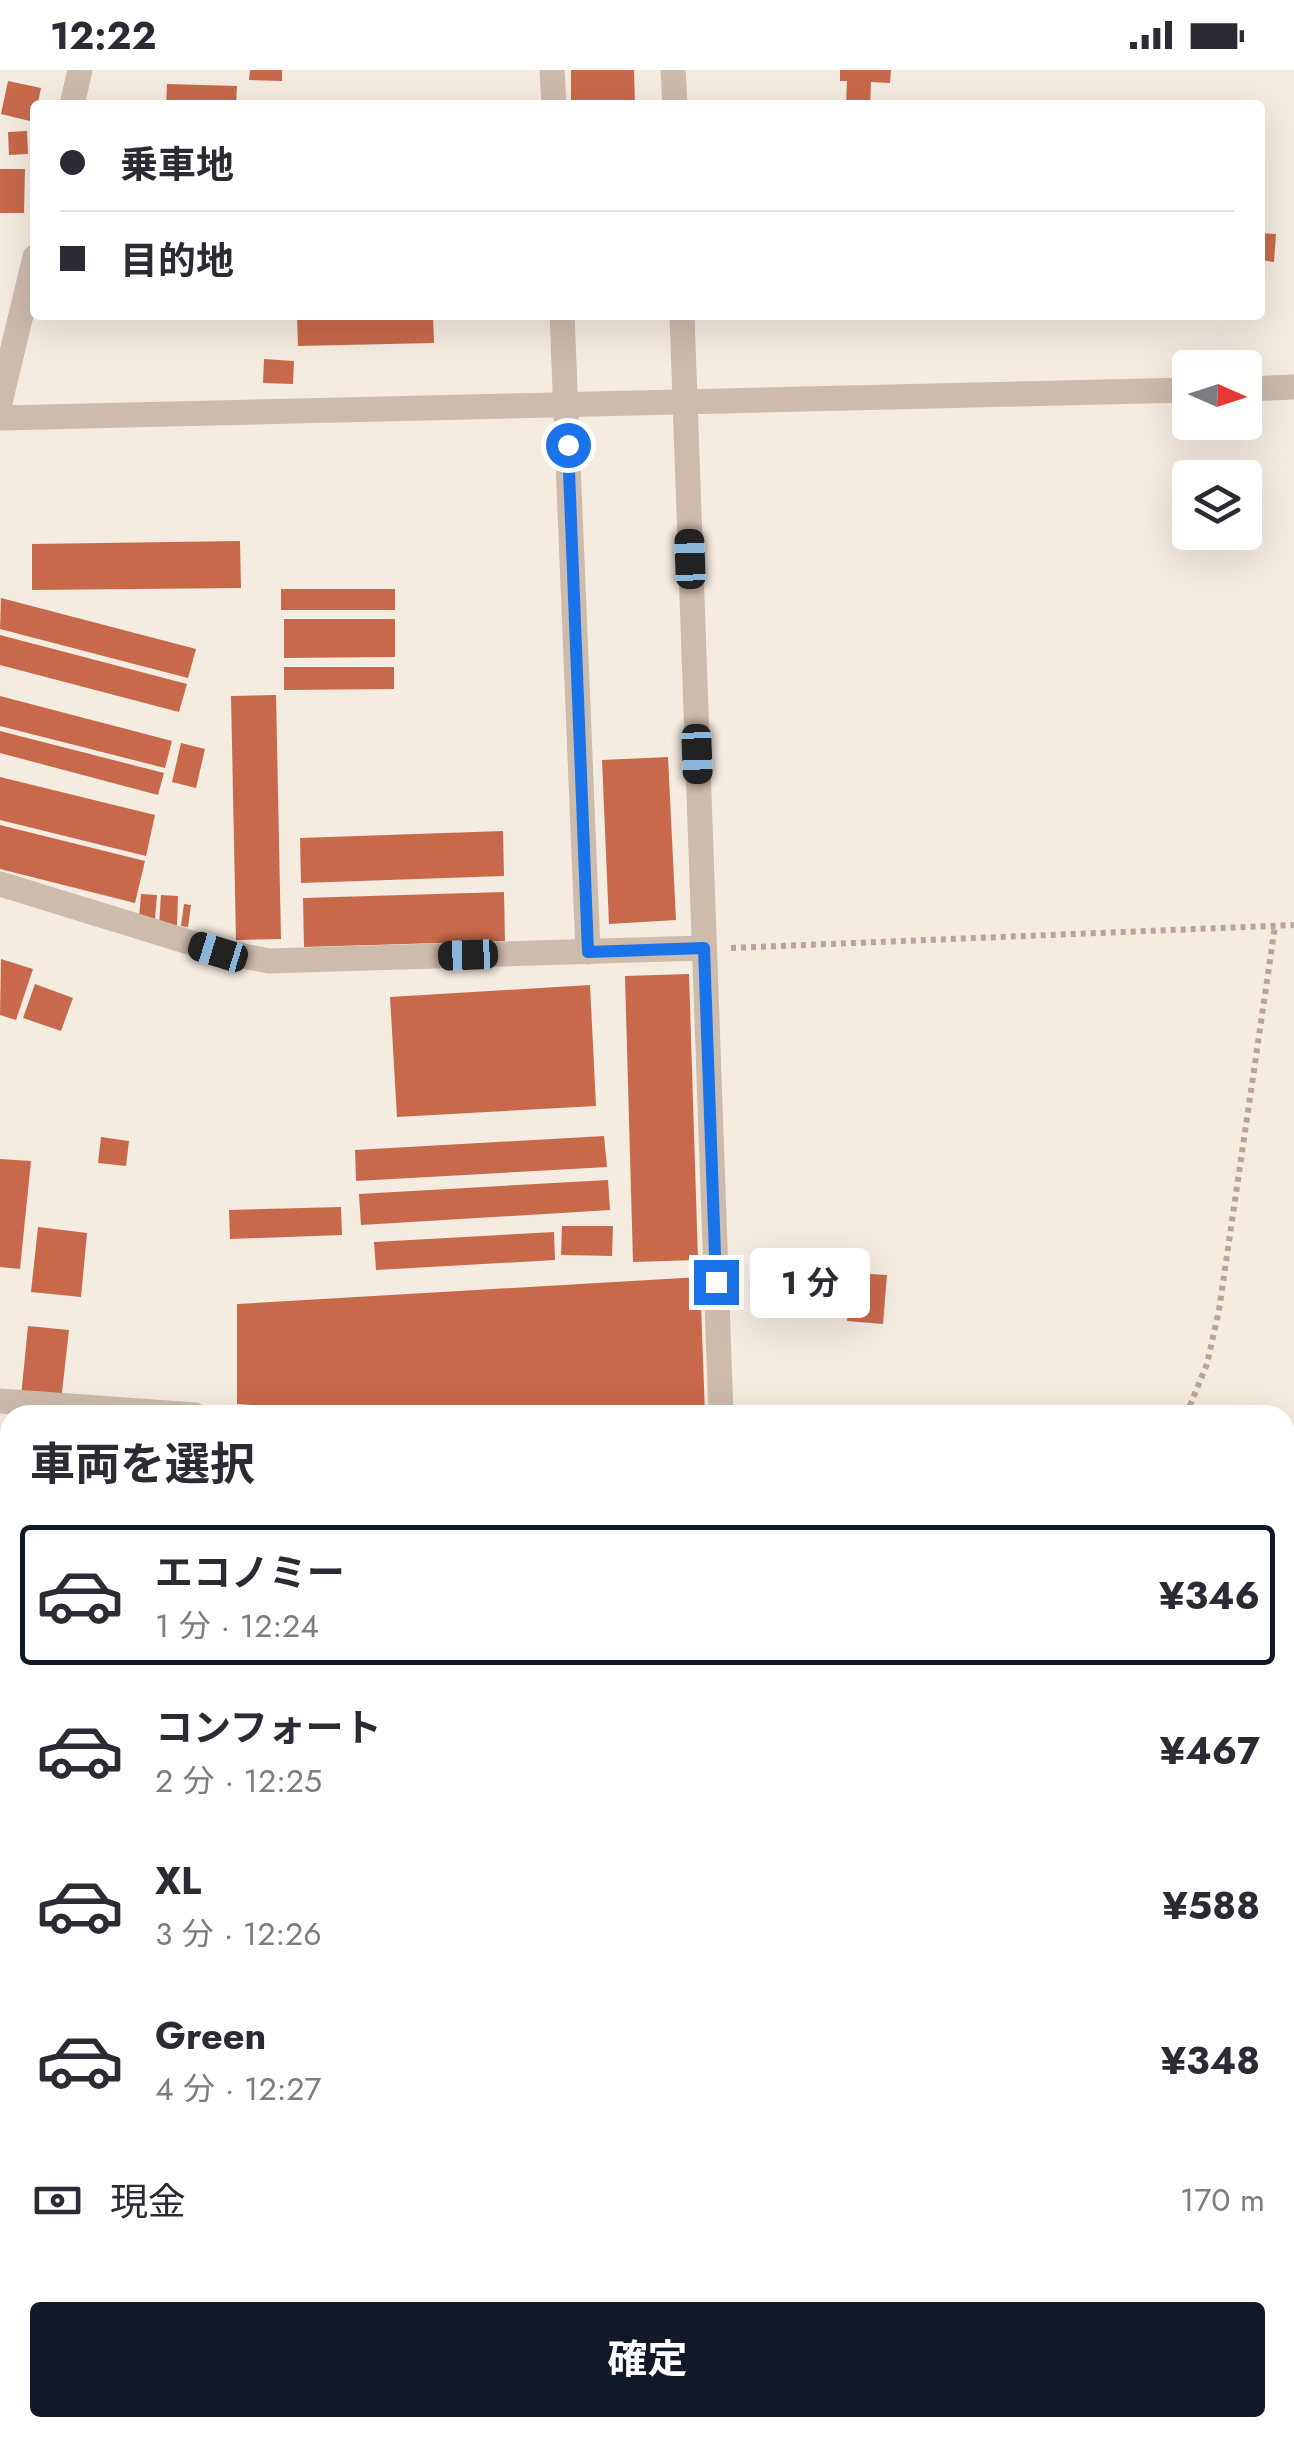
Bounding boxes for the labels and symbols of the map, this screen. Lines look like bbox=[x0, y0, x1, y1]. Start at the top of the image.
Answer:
north arrow bbox=[1172, 350, 1262, 440]
route start bbox=[546, 423, 591, 468]
car bbox=[674, 528, 706, 590]
car bbox=[681, 723, 713, 785]
car bbox=[185, 929, 251, 975]
car bbox=[437, 939, 499, 971]
callout: 1 分 bbox=[751, 1247, 871, 1317]
route end bbox=[694, 1260, 739, 1305]

